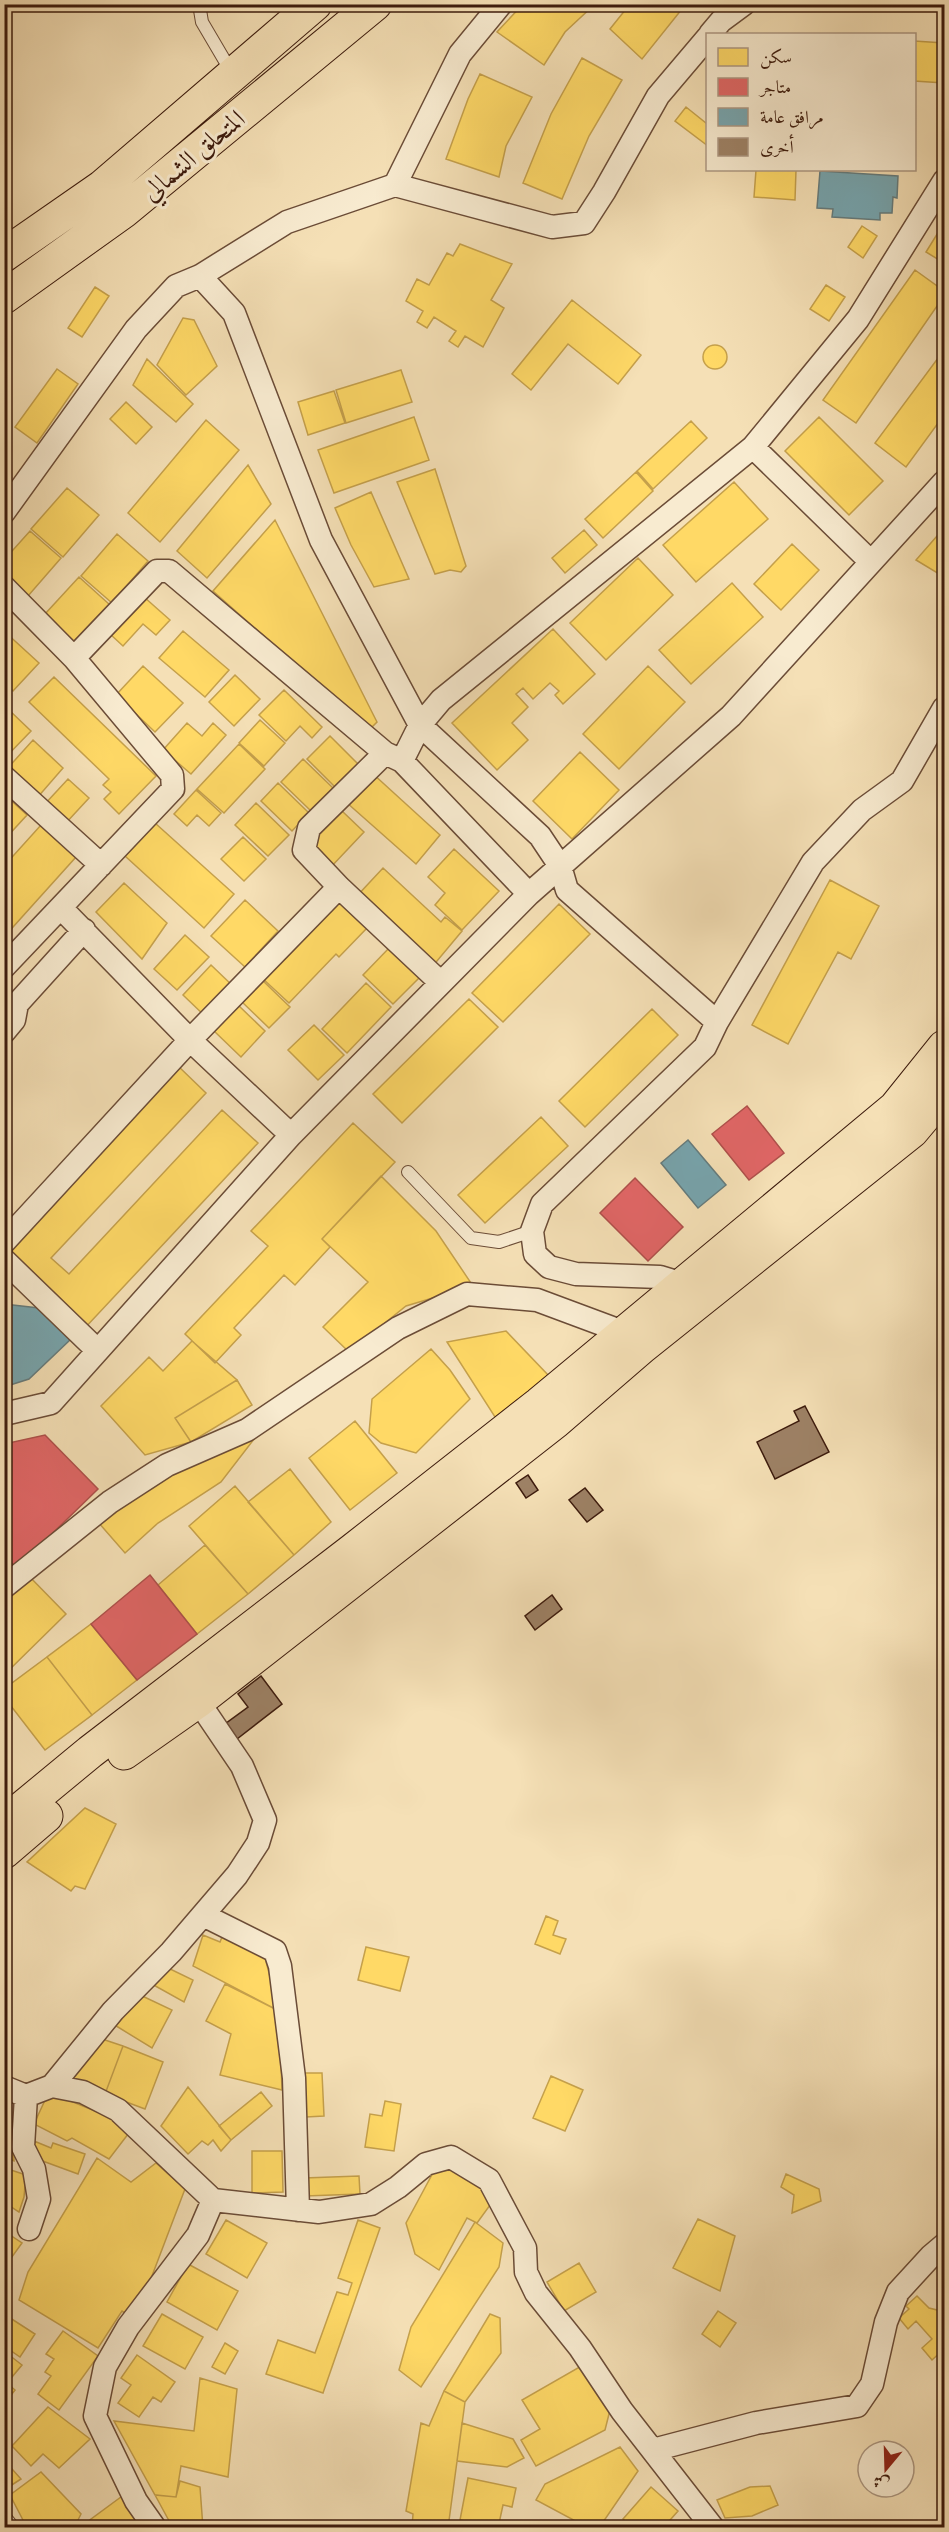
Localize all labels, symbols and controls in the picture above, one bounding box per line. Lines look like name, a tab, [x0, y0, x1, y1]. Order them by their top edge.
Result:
legend	[706, 33, 916, 171]
text: سكن	[760, 46, 792, 69]
text: متاجر	[758, 76, 791, 99]
street label: المتحلق الشمالي	[135, 103, 255, 212]
text: مرافق عامة	[760, 106, 824, 130]
text: أخرى	[760, 134, 795, 159]
north arrow	[856, 2439, 916, 2499]
text: ش	[871, 2470, 892, 2494]

